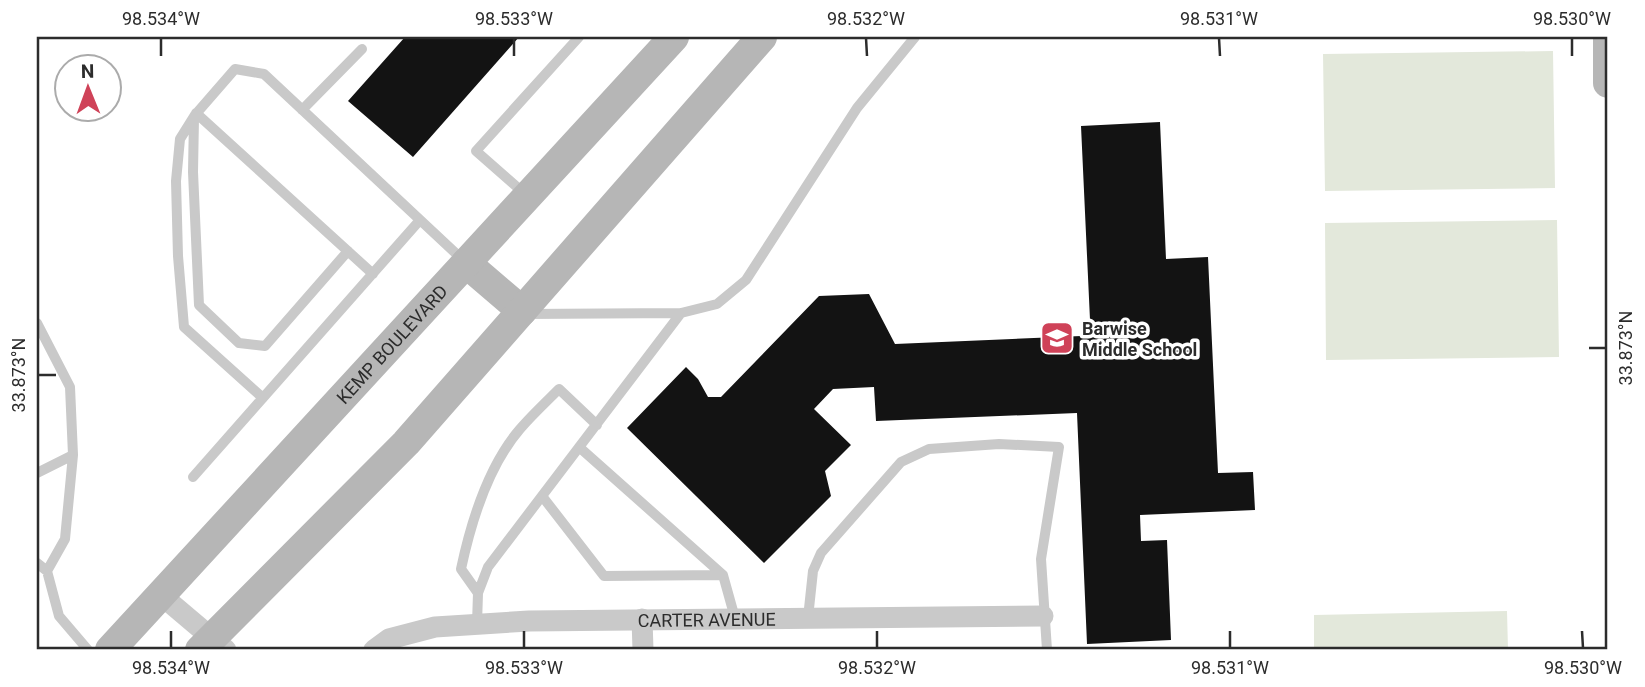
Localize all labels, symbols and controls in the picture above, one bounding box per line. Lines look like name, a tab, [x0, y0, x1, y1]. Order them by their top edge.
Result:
text: 98.534°W	[122, 8, 200, 29]
text: 98.533°W	[475, 8, 553, 29]
text: 98.532°W	[827, 8, 905, 29]
text: 98.531°W	[1180, 8, 1258, 29]
text: 98.530°W	[1533, 8, 1611, 29]
north arrow	[52, 52, 122, 122]
text: N	[81, 60, 95, 83]
street label: KEMP BOULEVARD	[332, 280, 451, 408]
text: 33.873°N	[1615, 311, 1636, 385]
place label: Barwise Middle School	[1082, 318, 1197, 360]
school or university icon: Barwise Middle School	[1038, 319, 1076, 357]
text: 33.873°N	[8, 338, 29, 412]
street label: CARTER AVENUE	[638, 608, 776, 630]
text: 98.534°W	[132, 657, 210, 678]
text: 98.533°W	[485, 657, 563, 678]
text: 98.532°W	[838, 657, 916, 678]
text: 98.531°W	[1191, 657, 1269, 678]
text: 98.530°W	[1544, 657, 1622, 678]

